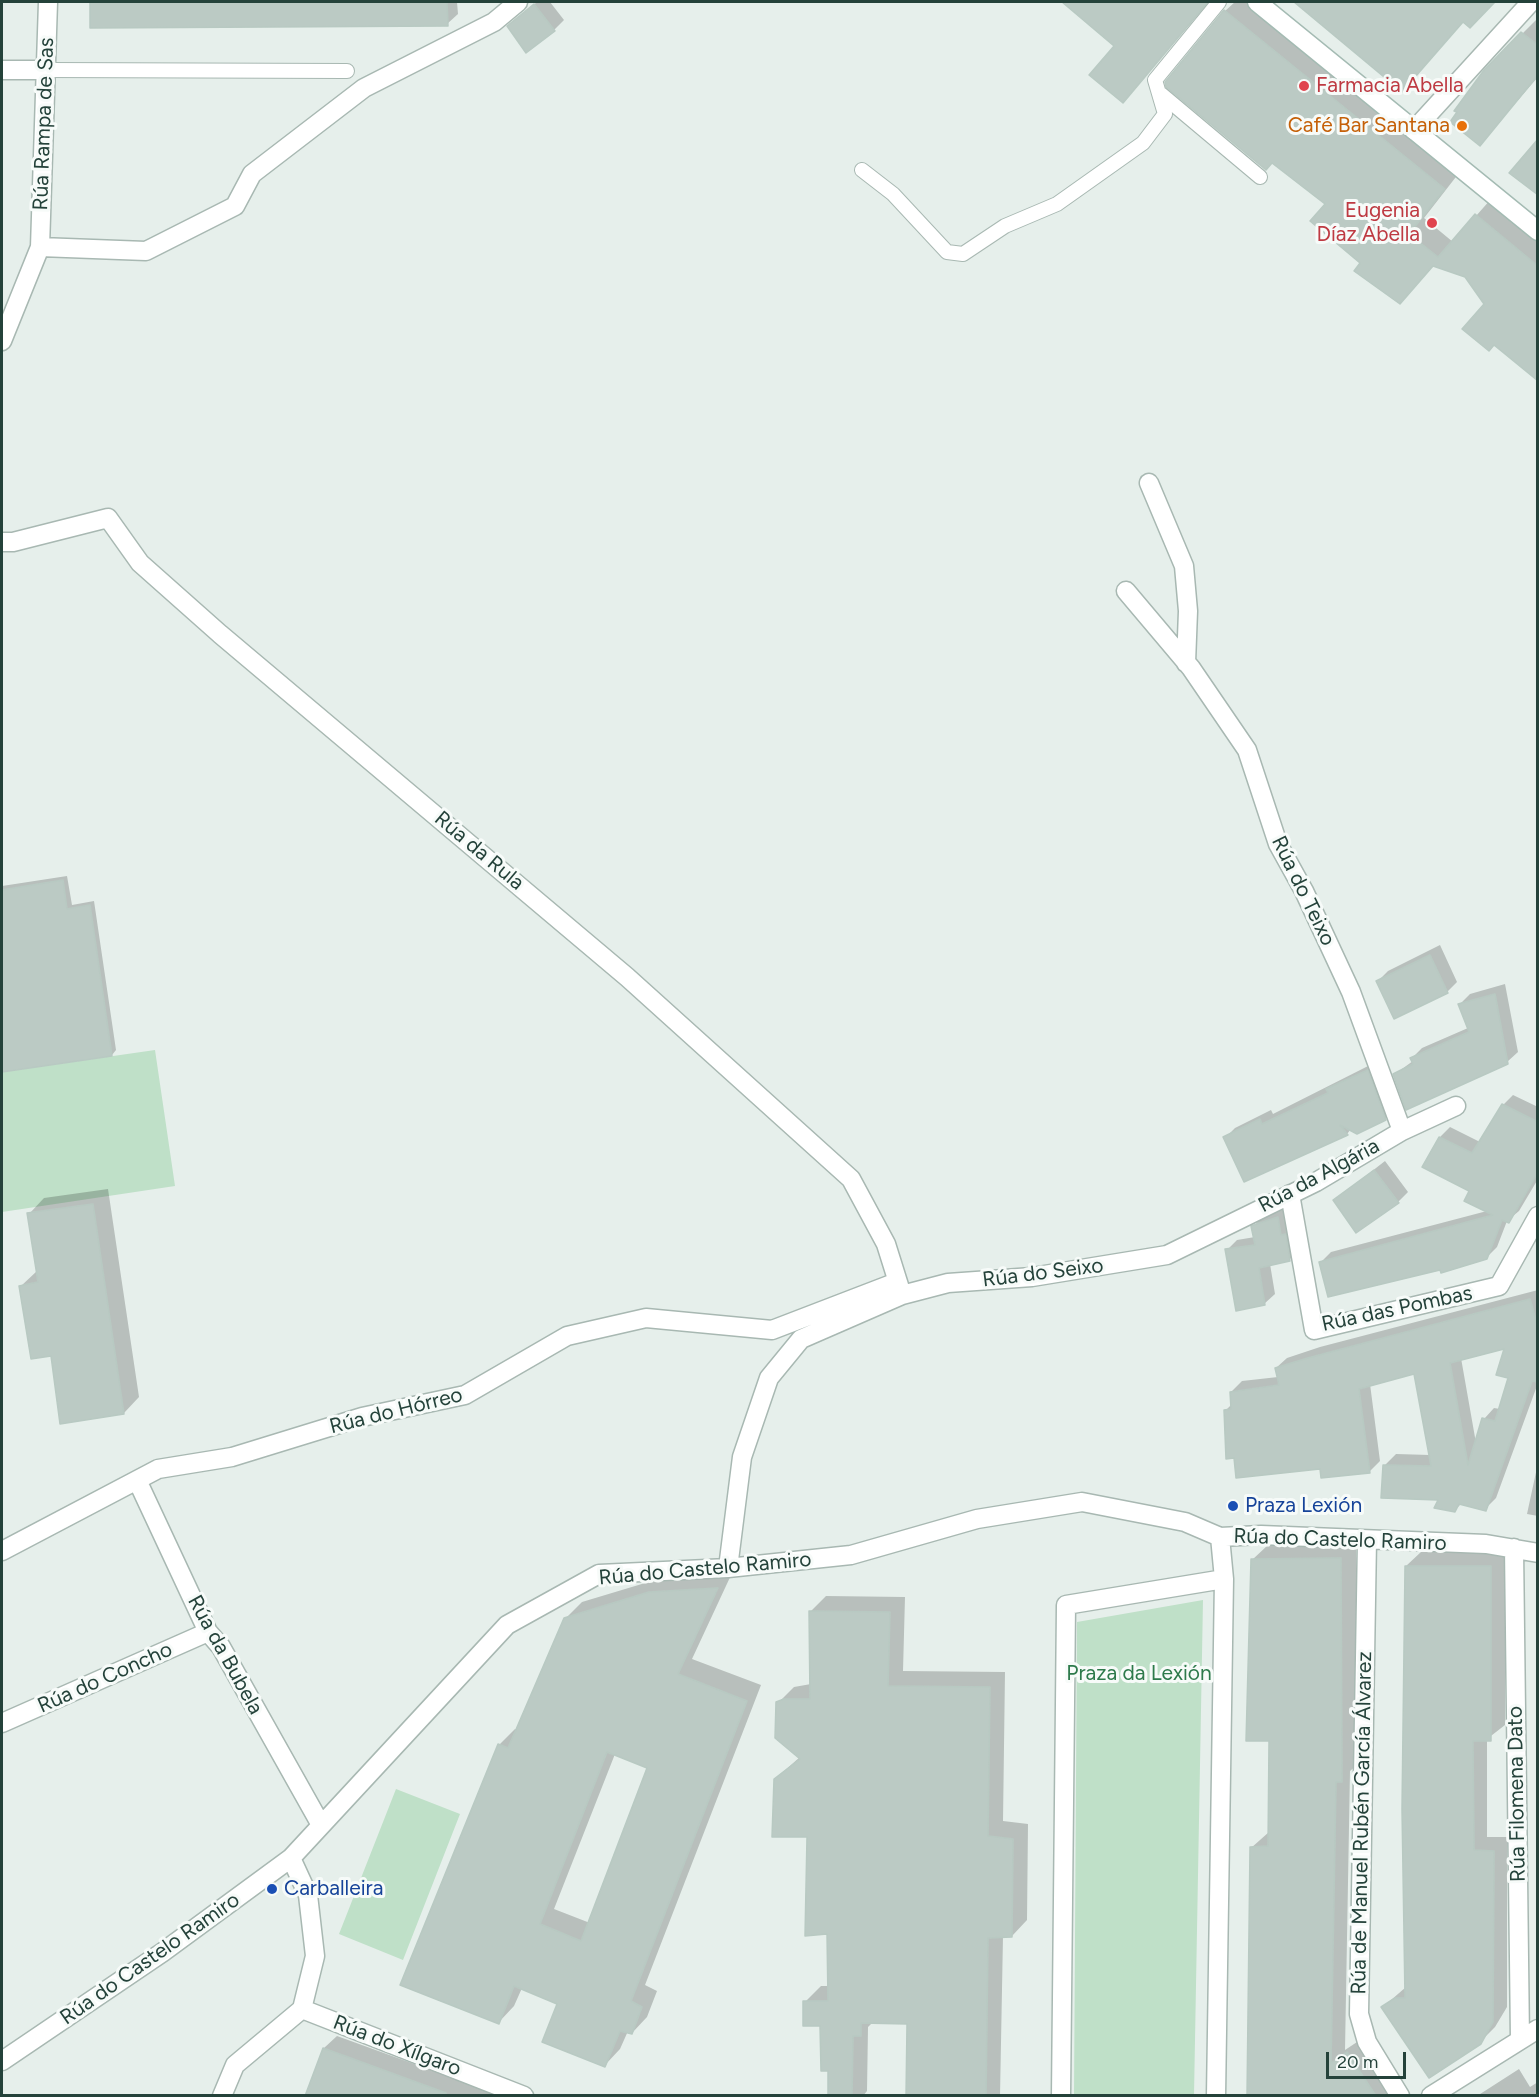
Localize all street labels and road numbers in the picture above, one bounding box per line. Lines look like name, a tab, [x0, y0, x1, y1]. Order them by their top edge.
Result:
street label: Rúa Rampa de Sas	[28, 37, 60, 211]
street label: Rúa da Rula	[429, 806, 529, 896]
street label: Rúa do Teixo	[1266, 832, 1340, 950]
street label: Rúa da Algária	[1254, 1134, 1384, 1218]
street label: Rúa do Seixo	[981, 1253, 1105, 1293]
street label: Rúa das Pombas	[1319, 1281, 1475, 1337]
street label: Rúa do Hórreo	[327, 1382, 465, 1440]
street label: Rúa do Castelo Ramiro	[1233, 1524, 1447, 1556]
street label: Rúa do Castelo Ramiro	[598, 1547, 812, 1591]
street label: Rúa da Bubela	[182, 1591, 268, 1719]
street label: Rúa do Concho	[34, 1637, 176, 1719]
street label: Rúa de Manuel Rubén García Álvarez	[1346, 1651, 1378, 1995]
street label: Rúa Filomena Dato	[1503, 1706, 1531, 1882]
street label: Rúa do Castelo Ramiro	[55, 1888, 245, 2030]
street label: Rúa do Xílgaro	[329, 2010, 465, 2082]

